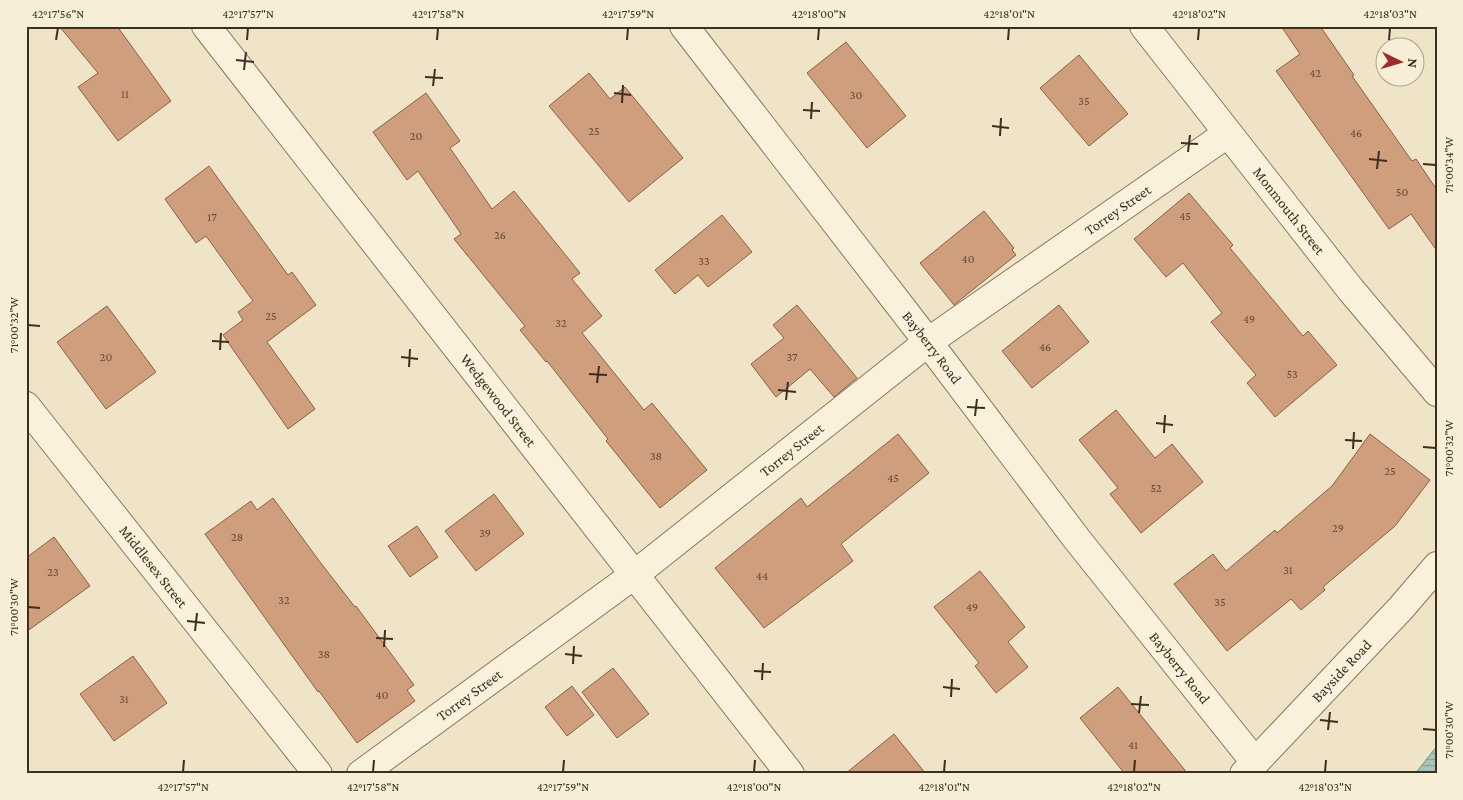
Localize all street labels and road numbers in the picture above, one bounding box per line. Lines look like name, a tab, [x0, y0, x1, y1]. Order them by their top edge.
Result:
street label: Monmouth Street	[1250, 164, 1329, 259]
street label: Torrey Street	[1082, 181, 1155, 239]
street label: Bayberry Road	[899, 308, 965, 387]
street label: Wedgewood Street	[457, 351, 540, 451]
street label: Torrey Street	[757, 419, 828, 480]
street label: Middlesex Street	[116, 522, 191, 612]
street label: Bayberry Road	[1146, 629, 1213, 707]
street label: Bayside Road	[1308, 636, 1375, 705]
street label: Torrey Street	[434, 665, 506, 724]

